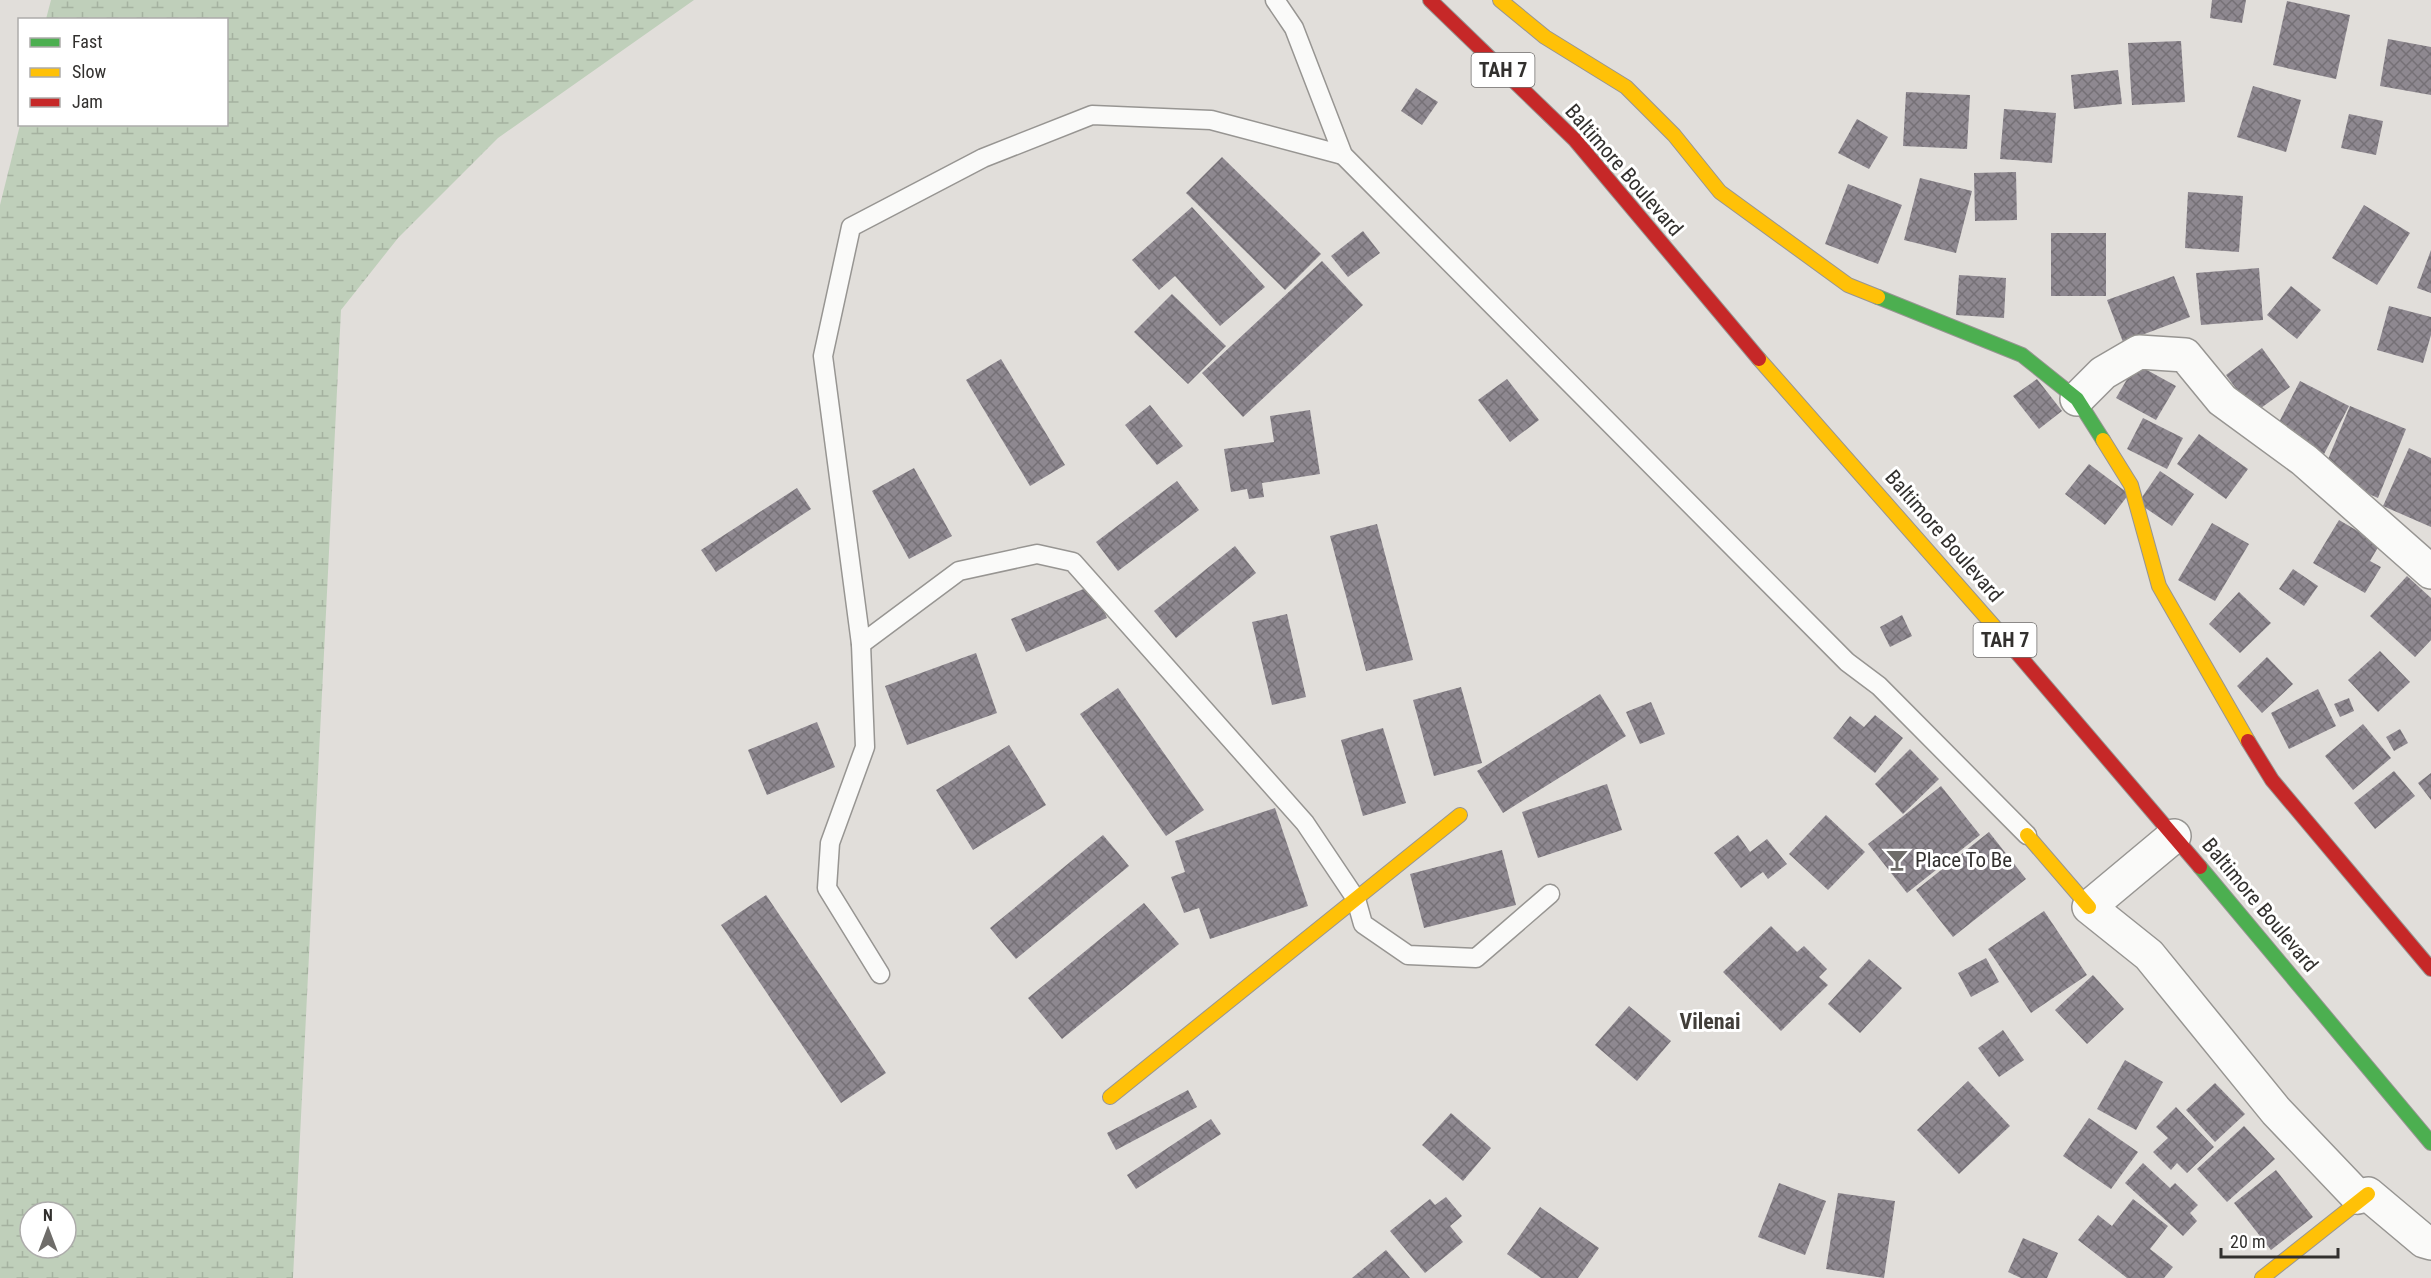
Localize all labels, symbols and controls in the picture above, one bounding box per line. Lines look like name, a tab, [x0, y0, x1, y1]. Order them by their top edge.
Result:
legend	[18, 18, 228, 126]
text: Fast	[72, 31, 103, 52]
road number: TAH 7	[1472, 53, 1534, 87]
text: Slow	[72, 61, 107, 82]
text: Jam	[72, 91, 103, 112]
street label: Baltimore Boulevard	[1560, 99, 1688, 241]
street label: Baltimore Boulevard	[1880, 465, 2008, 607]
road number: TAH 7	[1974, 623, 2036, 657]
street label: Baltimore Boulevard	[2197, 833, 2323, 977]
bar icon: Place To Be	[1884, 847, 1910, 873]
place label: Place To Be	[1915, 848, 2012, 872]
district label: Vilenai	[1679, 1009, 1741, 1034]
north arrow	[18, 1200, 78, 1260]
text: N	[43, 1206, 53, 1225]
scale bar	[2221, 1221, 2338, 1259]
text: 20 m	[2230, 1231, 2265, 1252]

